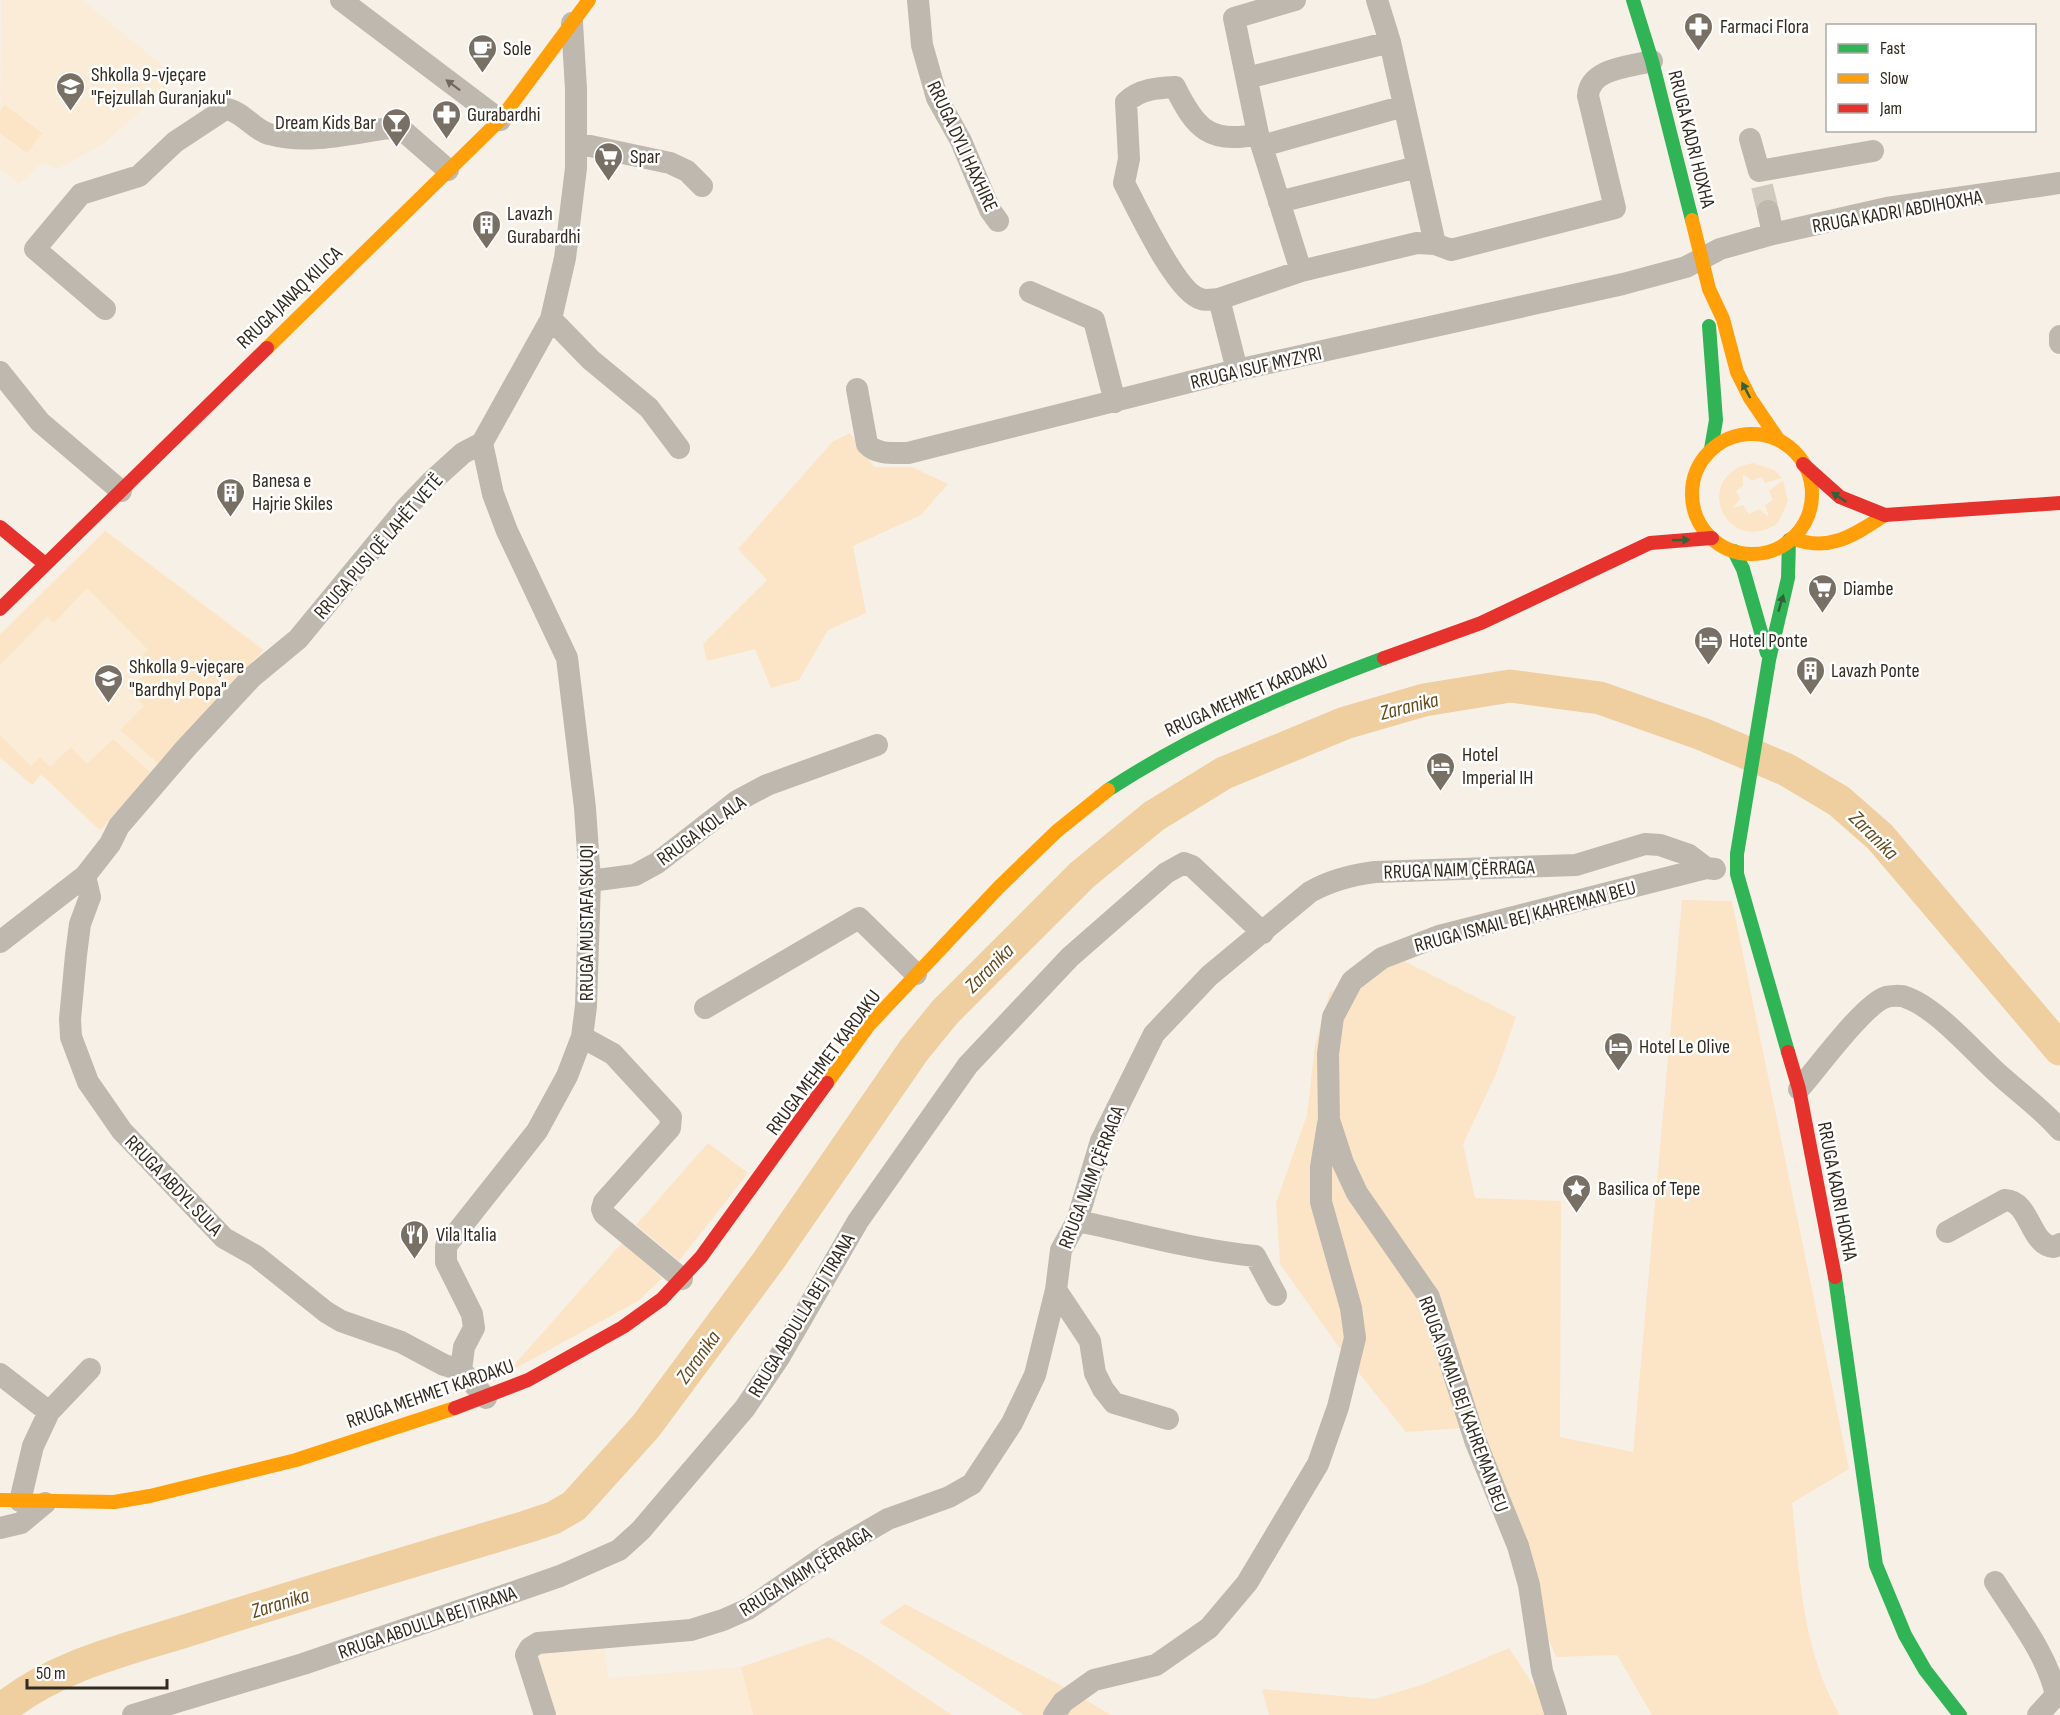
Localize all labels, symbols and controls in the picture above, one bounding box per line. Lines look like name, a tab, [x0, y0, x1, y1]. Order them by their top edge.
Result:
pharmacy icon: Farmaci Flora	[1683, 10, 1715, 52]
place label: Farmaci Flora	[1720, 15, 1809, 39]
legend	[1826, 24, 2036, 132]
cafe icon: Sole	[466, 32, 498, 74]
place label: Sole	[503, 37, 532, 61]
text: Fast	[1880, 38, 1906, 59]
place label: Shkolla 9-vjeçare "Fejzullah Guranjaku"	[91, 63, 231, 110]
street label: RRUGA KADRI HOXHA	[1662, 68, 1720, 211]
text: Slow	[1880, 68, 1909, 89]
school or university icon: Shkolla 9-vjeçare "Fejzullah Guranjaku"	[54, 70, 86, 112]
street label: RRUGA DYLI HAXHIRE	[921, 77, 1003, 216]
one-way arrow	[446, 79, 462, 91]
pharmacy icon: Gurabardhi	[430, 98, 462, 140]
text: Jam	[1879, 98, 1902, 119]
place label: Gurabardhi	[467, 103, 541, 127]
bar icon: Dream Kids Bar	[381, 106, 413, 148]
place label: Dream Kids Bar	[275, 111, 376, 135]
supermarket icon: Spar	[593, 140, 625, 182]
place label: Spar	[630, 145, 661, 169]
street label: RRUGA KADRI ABDIHOXHA	[1810, 185, 1984, 239]
place label: Lavazh Gurabardhi	[507, 202, 581, 249]
building icon: Lavazh Gurabardhi	[470, 208, 502, 250]
street label: RRUGA JANAQ KILICA	[232, 241, 348, 354]
street label: RRUGA ISUF MYZYRI	[1188, 341, 1324, 395]
one-way arrow	[1741, 382, 1751, 399]
place label: Banesa e Hajrie Skiles	[252, 469, 333, 516]
street label: RRUGA PUSI QË LAHËT VETË	[309, 469, 448, 624]
building icon: Banesa e Hajrie Skiles	[215, 476, 247, 518]
one-way arrow	[1831, 492, 1847, 503]
one-way arrow	[1672, 536, 1691, 545]
supermarket icon: Diambe	[1806, 572, 1838, 614]
place label: Diambe	[1843, 577, 1893, 601]
one-way arrow	[1777, 594, 1786, 612]
hotel icon: Hotel Ponte	[1692, 624, 1724, 666]
place label: Hotel Ponte	[1729, 629, 1808, 653]
street label: RRUGA MEHMET KARDAKU	[1161, 649, 1332, 743]
building icon: Lavazh Ponte	[1794, 654, 1826, 696]
place label: Shkolla 9-vjeçare "Bardhyl Popa"	[129, 655, 244, 702]
place label: Lavazh Ponte	[1831, 659, 1919, 683]
school or university icon: Shkolla 9-vjeçare "Bardhyl Popa"	[92, 662, 124, 704]
water label: Zaranika	[1376, 687, 1441, 726]
place label: Hotel Imperial IH	[1462, 743, 1533, 790]
hotel icon: Hotel Imperial IH	[1425, 750, 1457, 792]
street label: RRUGA KOL ALA	[652, 790, 751, 871]
water label: Zaranika	[1843, 805, 1904, 866]
street label: RRUGA MUSTAFA SKUQI	[575, 845, 599, 1001]
street label: RRUGA NAIM ÇËRRAGA	[1383, 855, 1535, 885]
street label: RRUGA ISMAIL BEJ KAHREMAN BEU	[1412, 876, 1639, 958]
water label: Zaranika	[959, 938, 1020, 999]
street label: RRUGA MEHMET KARDAKU	[761, 985, 886, 1140]
hotel icon: Hotel Le Olive	[1602, 1030, 1634, 1072]
place label: Hotel Le Olive	[1639, 1035, 1730, 1059]
street label: RRUGA NAIM ÇËRRAGA	[1054, 1102, 1130, 1252]
street label: RRUGA KADRI HOXHA	[1812, 1120, 1862, 1263]
street label: RRUGA ABDYL SULA	[119, 1130, 228, 1241]
place icon: Basilica of Tepe	[1561, 1172, 1593, 1214]
place label: Basilica of Tepe	[1598, 1177, 1700, 1201]
restaurant icon: Vila Italia	[399, 1218, 431, 1260]
place label: Vila Italia	[436, 1223, 497, 1247]
street label: RRUGA ABDULLA BEJ TIRANA	[743, 1229, 861, 1402]
street label: RRUGA ISMAIL BEJ KAHREMAN BEU	[1413, 1293, 1513, 1516]
water label: Zaranika	[670, 1326, 726, 1389]
street label: RRUGA MEHMET KARDAKU	[343, 1354, 517, 1434]
street label: RRUGA NAIM ÇËRRAGA	[735, 1521, 876, 1622]
street label: RRUGA ABDULLA BEJ TIRANA	[335, 1581, 520, 1665]
water label: Zaranika	[247, 1583, 313, 1624]
scale bar	[27, 1652, 166, 1690]
text: 50 m	[36, 1663, 66, 1684]

